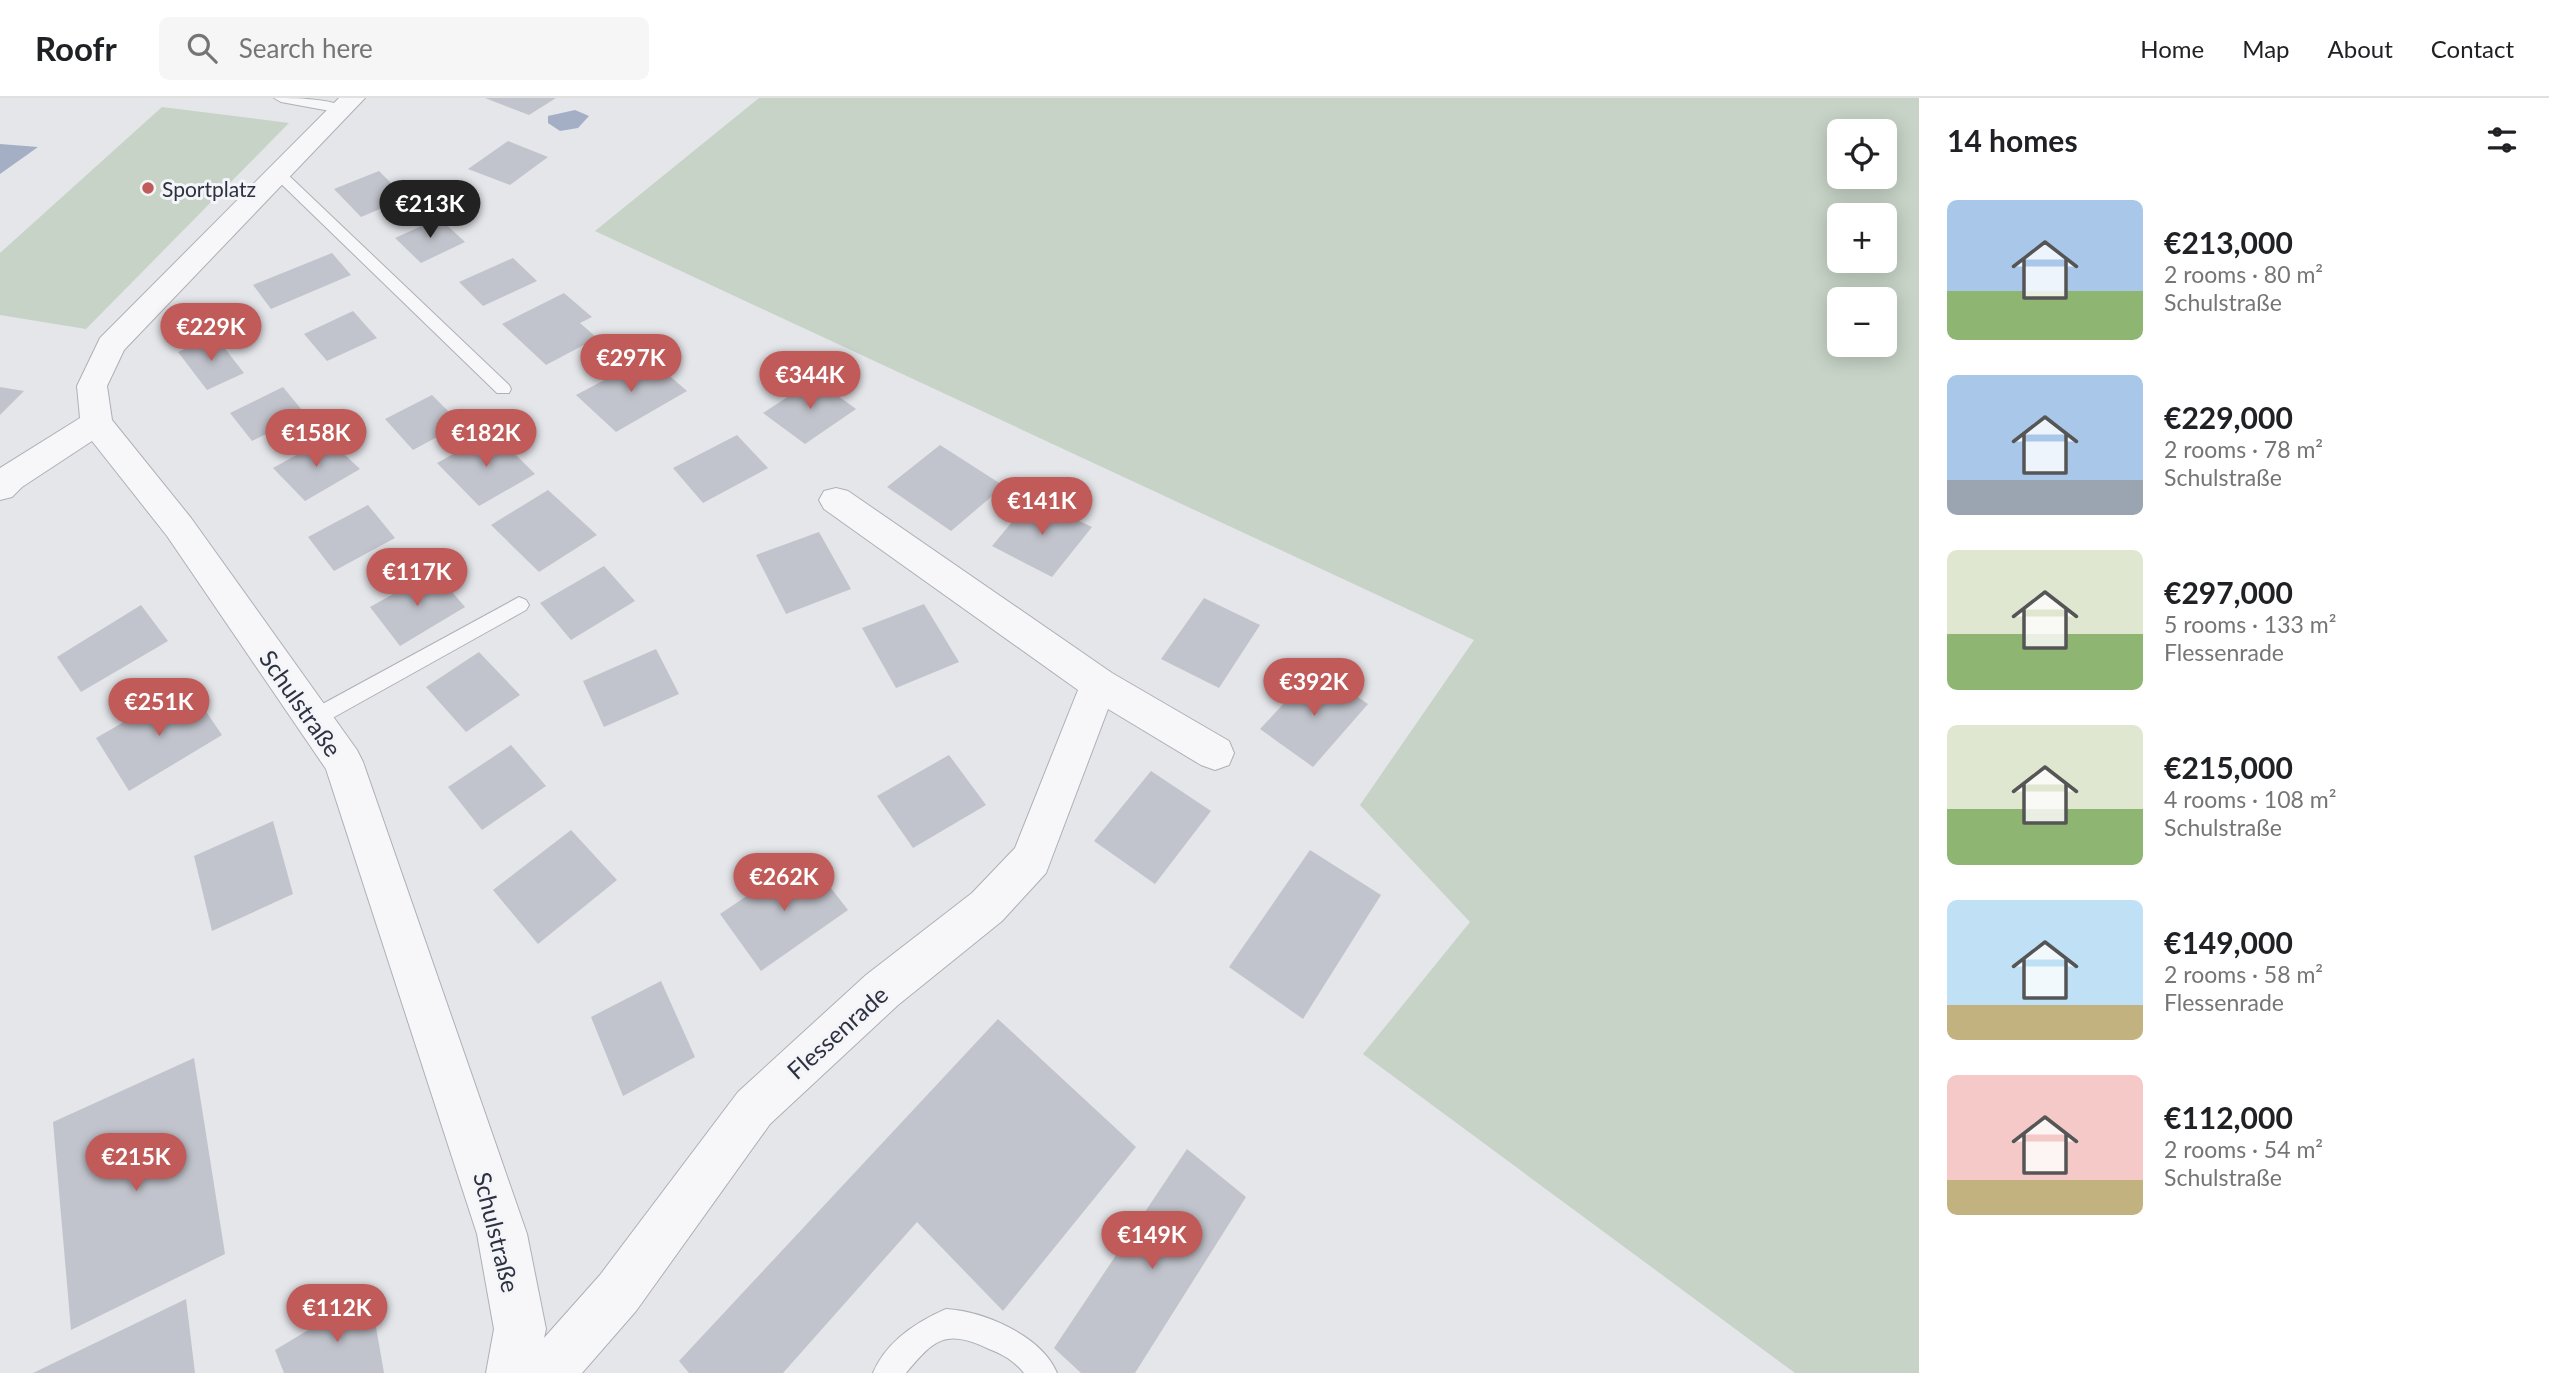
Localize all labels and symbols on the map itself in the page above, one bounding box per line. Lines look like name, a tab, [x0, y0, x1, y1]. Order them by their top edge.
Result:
place label: Sportplatz	[162, 176, 256, 201]
marker: Sportplatz	[140, 180, 156, 196]
pin: €213K	[381, 180, 479, 240]
pin: €229K	[162, 303, 260, 363]
pin: €297K	[582, 334, 680, 394]
pin: €344K	[761, 352, 859, 411]
pin: €158K	[267, 410, 365, 469]
pin: €182K	[437, 410, 535, 469]
pin: €141K	[993, 478, 1091, 537]
pin: €117K	[368, 548, 466, 608]
street label: Schulstraße	[254, 644, 348, 762]
pin: €392K	[1265, 658, 1363, 718]
pin: €251K	[110, 678, 208, 738]
pin: €262K	[735, 854, 833, 913]
street label: Flessenrade	[781, 979, 893, 1085]
pin: €215K	[87, 1134, 185, 1193]
street label: Schulstraße	[468, 1169, 526, 1295]
pin: €149K	[1103, 1212, 1201, 1271]
pin: €112K	[288, 1284, 386, 1344]

